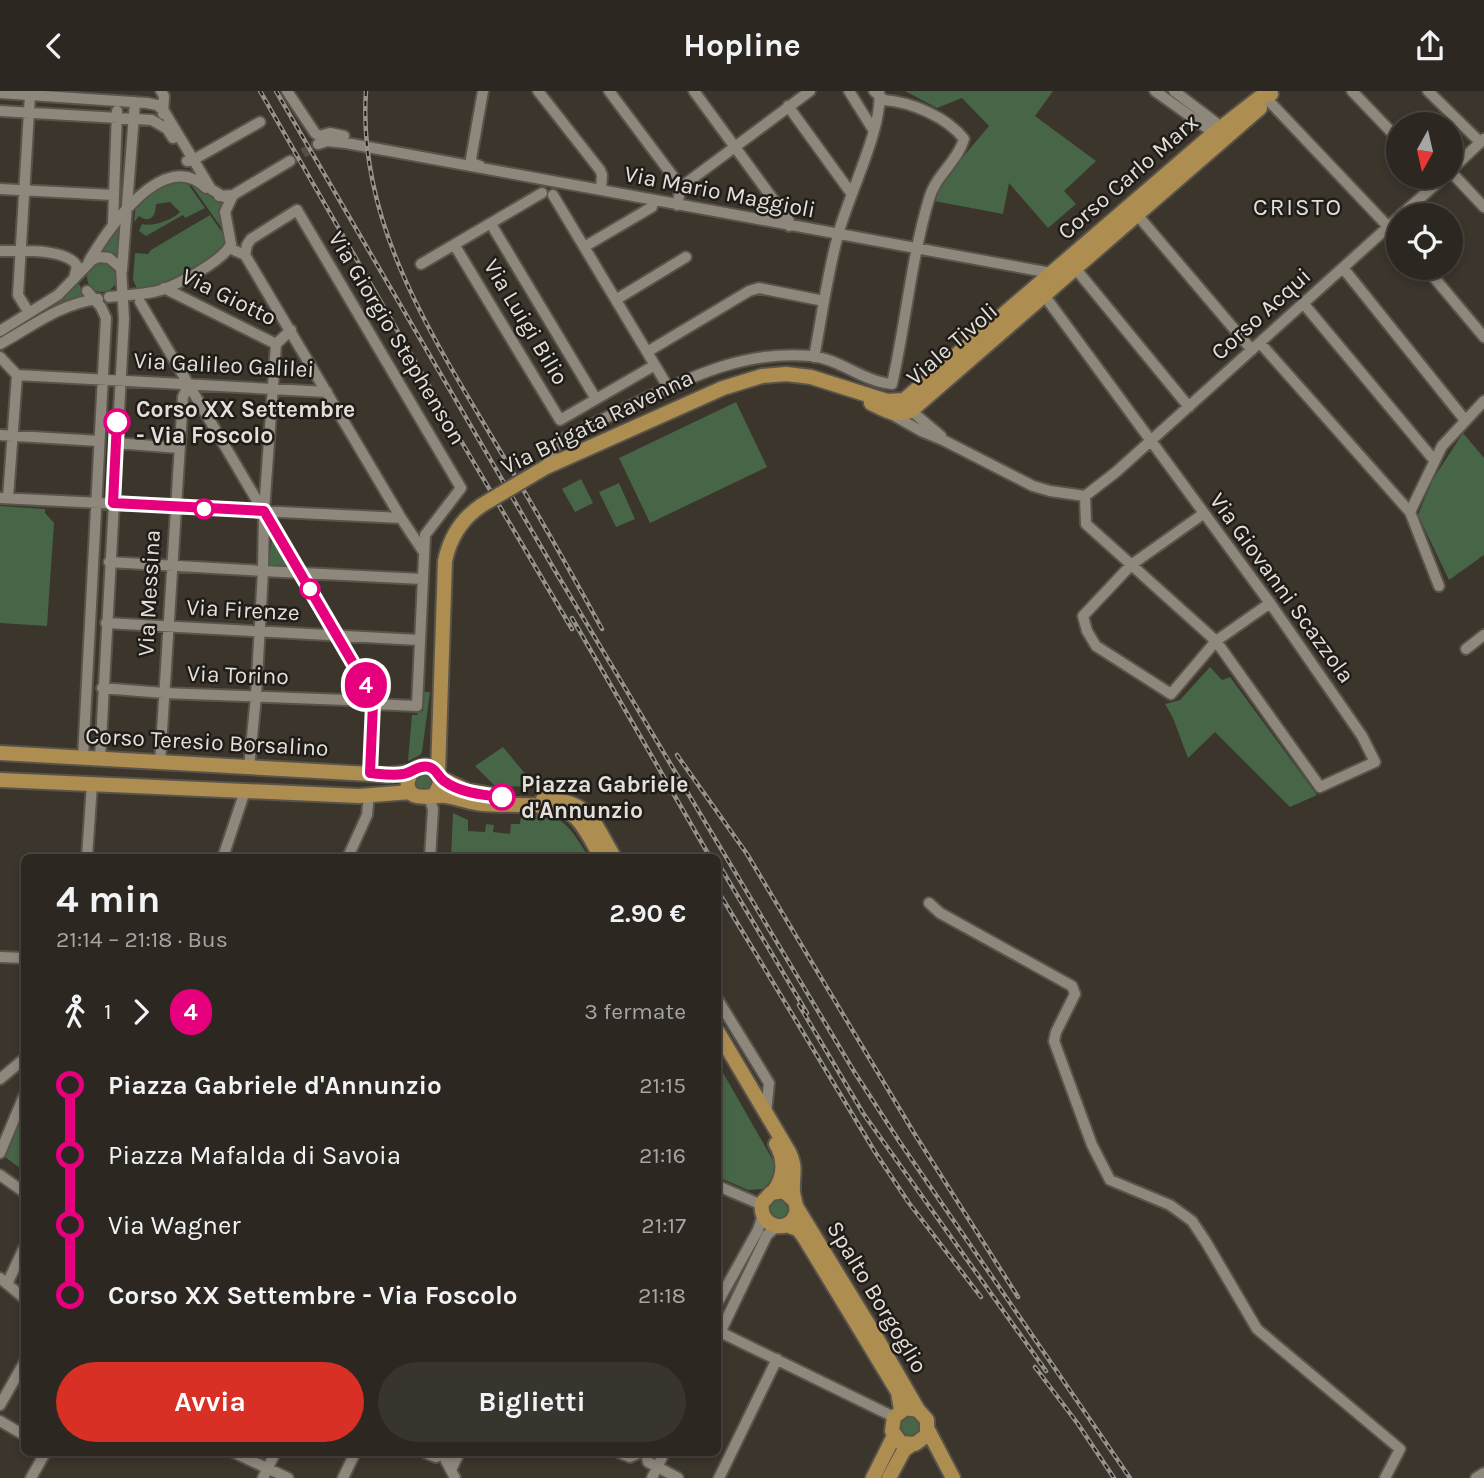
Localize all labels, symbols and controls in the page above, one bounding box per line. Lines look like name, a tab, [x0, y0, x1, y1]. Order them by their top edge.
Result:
icon: back	[35, 27, 73, 65]
text: Hopline	[683, 27, 801, 64]
icon: share	[1411, 27, 1449, 65]
street label: Corso Carlo Marx	[1052, 109, 1204, 245]
north arrow	[1386, 112, 1463, 189]
map controls	[1386, 112, 1463, 280]
street label: Via Mario Maggioli	[622, 160, 818, 224]
district label: CRISTO	[1253, 193, 1343, 221]
button: locate	[1386, 203, 1463, 280]
street label: Via Giorgio Stephenson	[323, 227, 471, 449]
street label: Via Luigi Bilio	[478, 254, 574, 390]
street label: Corso Acqui	[1206, 262, 1316, 366]
street label: Via Giotto	[177, 263, 281, 331]
street label: Viale Tivoli	[901, 297, 1003, 391]
street label: Via Galileo Galilei	[133, 347, 315, 383]
street label: Via Brigata Ravenna	[497, 364, 697, 480]
place label: Corso XX Settembre - Via Foscolo	[136, 396, 355, 449]
marker: Corso XX Settembre - Via Foscolo	[104, 409, 130, 435]
street label: Via Giovanni Scazzola	[1204, 488, 1360, 688]
unlabelled marker	[194, 499, 214, 519]
street label: Via Messina	[132, 529, 166, 657]
unlabelled marker	[300, 579, 320, 599]
street label: Via Firenze	[186, 594, 300, 626]
street label: Via Torino	[187, 660, 289, 690]
line badge: 4	[343, 662, 389, 708]
text: 4	[359, 671, 373, 699]
street label: Corso Teresio Borsalino	[85, 722, 329, 762]
place label: Piazza Gabriele d'Annunzio	[521, 771, 689, 824]
marker: Piazza Gabriele d'Annunzio	[489, 784, 515, 810]
text: 4 min	[56, 877, 160, 922]
text: 2.90 €	[609, 898, 686, 929]
text: 21:14 – 21:18 · Bus	[56, 926, 228, 953]
icon: walk	[56, 993, 94, 1031]
icon: forward	[122, 993, 160, 1031]
text: 1	[104, 998, 112, 1025]
text: 4	[184, 998, 198, 1026]
text: 3 fermate	[584, 998, 686, 1025]
text: Piazza Gabriele d'Annunzio	[108, 1070, 442, 1101]
text: 21:15	[639, 1072, 686, 1099]
text: Piazza Mafalda di Savoia	[108, 1140, 401, 1171]
text: 21:16	[639, 1142, 686, 1169]
text: Via Wagner	[108, 1210, 241, 1241]
text: 21:17	[641, 1212, 686, 1239]
street label: Spalto Borgoglio	[821, 1216, 933, 1378]
text: Corso XX Settembre - Via Foscolo	[108, 1280, 518, 1311]
text: 21:18	[638, 1282, 686, 1309]
button: Avvia	[56, 1362, 364, 1442]
button: Biglietti	[378, 1362, 686, 1442]

